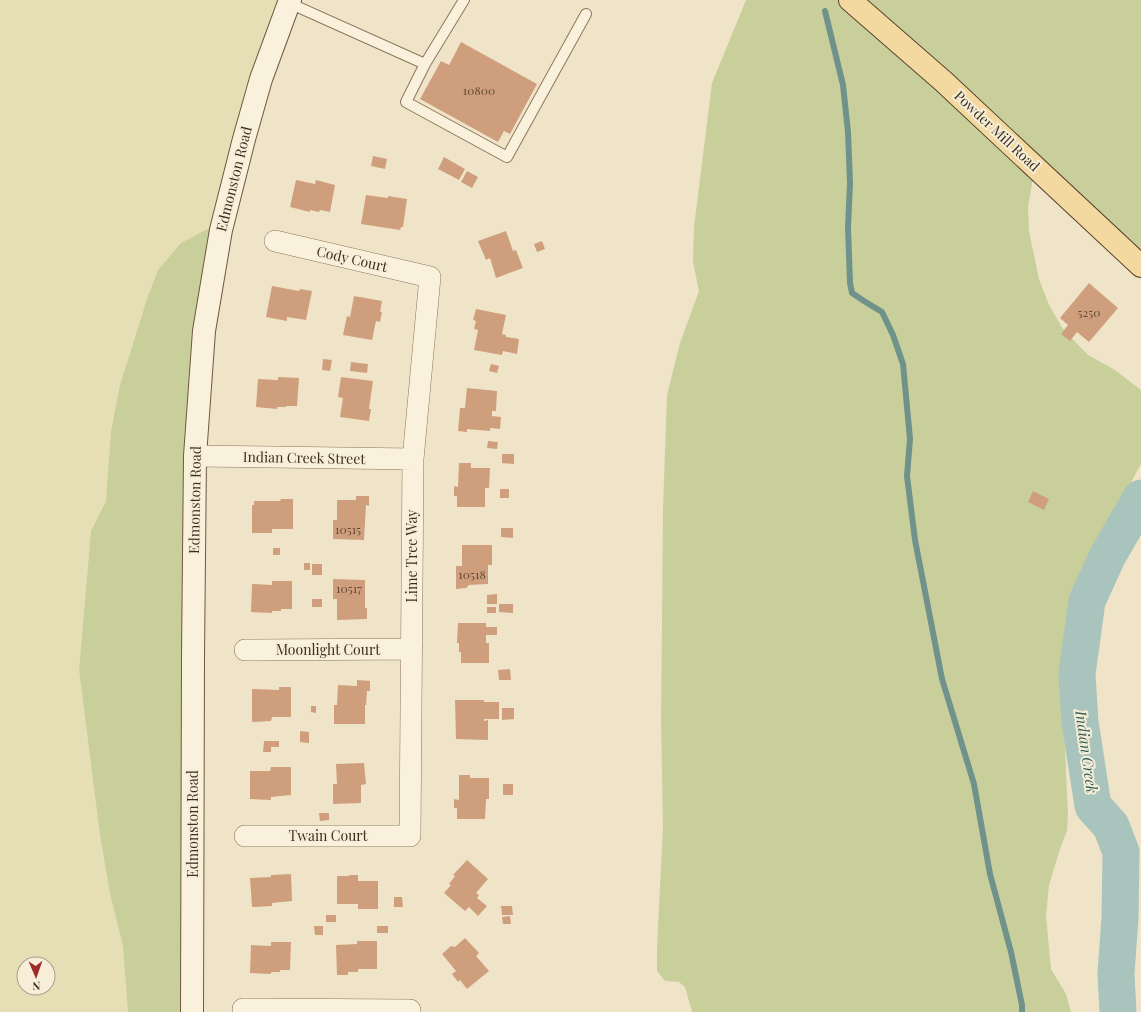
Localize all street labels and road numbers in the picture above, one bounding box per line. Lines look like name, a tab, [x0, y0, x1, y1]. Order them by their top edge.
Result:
street label: Powder Mill Road	[950, 86, 1044, 175]
street label: Edmonston Road	[211, 124, 256, 233]
street label: Cody Court	[315, 241, 390, 276]
street label: Edmonston Road	[184, 446, 205, 554]
street label: Indian Creek Street	[243, 447, 366, 468]
street label: Lime Tree Way	[402, 510, 421, 602]
street label: Moonlight Court	[276, 640, 381, 659]
street label: Edmonston Road	[183, 770, 202, 878]
street label: Twain Court	[289, 826, 369, 845]

